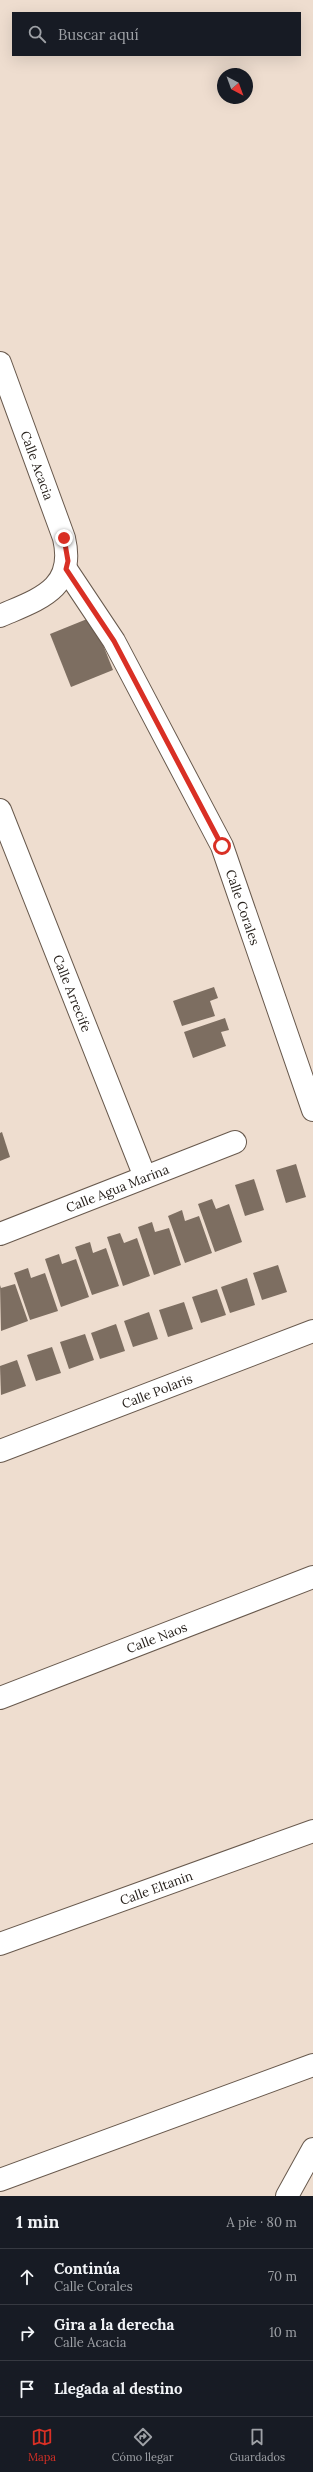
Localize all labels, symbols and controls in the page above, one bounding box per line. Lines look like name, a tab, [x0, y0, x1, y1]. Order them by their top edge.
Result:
search box	[12, 12, 301, 56]
icon: search	[26, 23, 48, 45]
text: Buscar aquí	[58, 25, 139, 44]
north arrow	[217, 68, 253, 104]
street label: Calle Acacia	[17, 429, 57, 503]
route end	[55, 529, 73, 547]
route start	[213, 837, 231, 855]
street label: Calle Corales	[222, 867, 264, 947]
street label: Calle Arrecife	[49, 952, 95, 1034]
street label: Calle Agua Marina	[64, 1161, 172, 1216]
street label: Calle Polaris	[119, 1370, 195, 1413]
street label: Calle Naos	[124, 1618, 190, 1657]
street label: Calle Eltanin	[118, 1867, 195, 1909]
text: 1 min	[16, 2211, 59, 2233]
text: A pie · 80 m	[226, 2214, 297, 2231]
text: Continúa	[54, 2259, 120, 2278]
icon: ahead	[16, 2266, 38, 2288]
text: 70 m	[268, 2268, 297, 2285]
text: Calle Corales	[54, 2278, 133, 2295]
text: Gira a la derecha	[54, 2315, 174, 2334]
icon: right	[16, 2322, 38, 2344]
text: 10 m	[269, 2324, 297, 2341]
text: Calle Acacia	[54, 2334, 126, 2351]
icon: arrive	[16, 2378, 38, 2400]
text: Llegada al destino	[54, 2379, 183, 2398]
tab: Mapa	[28, 2426, 56, 2464]
tab: Cómo llegar	[112, 2426, 174, 2464]
tab: Guardados	[229, 2426, 285, 2464]

